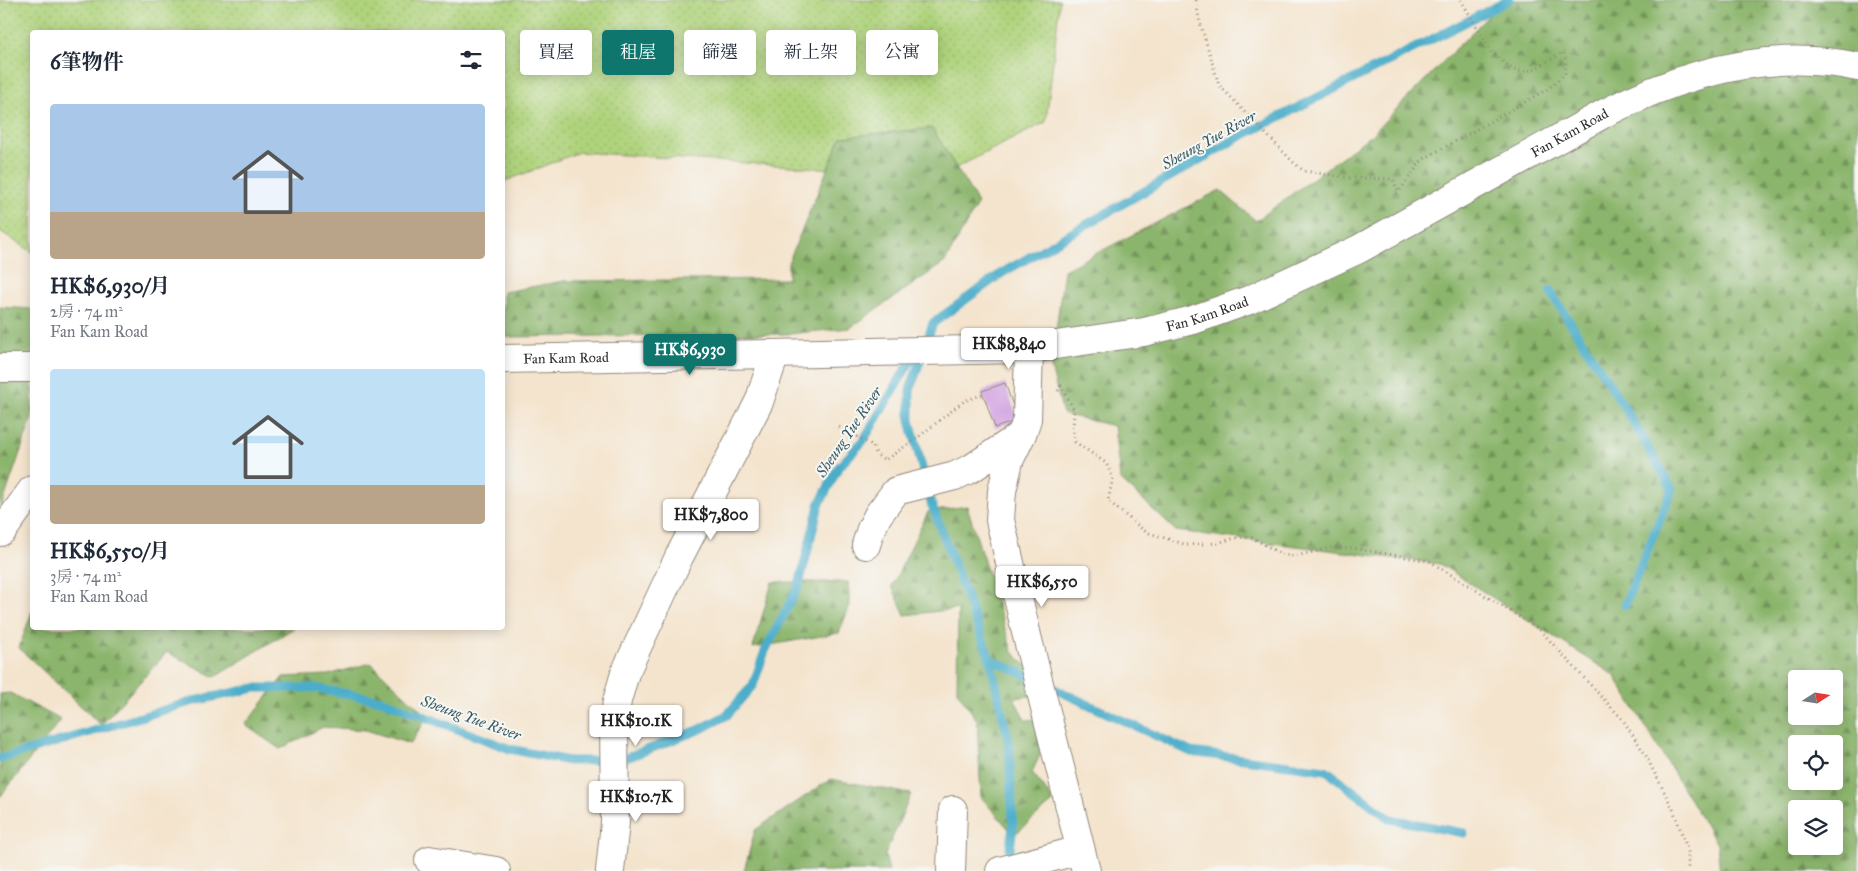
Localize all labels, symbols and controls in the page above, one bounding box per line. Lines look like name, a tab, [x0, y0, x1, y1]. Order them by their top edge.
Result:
chip: 買屋	[520, 30, 592, 75]
chip: 租屋	[602, 30, 674, 75]
chip: 篩選	[684, 30, 756, 75]
chip: 新上架	[766, 30, 856, 75]
chip: 公寓	[866, 30, 938, 75]
icon: filters	[457, 46, 485, 74]
text: 6筆物件	[50, 49, 124, 75]
street label: Fan Kam Road	[1528, 105, 1611, 161]
water label: Sheung Yue River	[1158, 106, 1260, 174]
icon: home	[223, 137, 313, 227]
text: HK$6,930/月	[50, 273, 170, 299]
street label: Fan Kam Road	[1164, 293, 1251, 335]
text: 2房 · 74 m²	[50, 302, 123, 321]
text: Fan Kam Road	[50, 322, 148, 341]
pin: HK$8,840	[957, 328, 1061, 370]
pin: HK$6,930	[638, 334, 742, 376]
text: HK$8,840	[972, 334, 1046, 353]
text: HK$6,930	[654, 340, 726, 359]
street label: Fan Kam Road	[523, 349, 609, 368]
water label: Sheung Yue River	[812, 383, 886, 481]
icon: home	[223, 402, 313, 492]
pin: HK$7,800	[659, 498, 763, 541]
text: HK$7,800	[674, 505, 748, 524]
text: HK$6,550/月	[50, 538, 170, 564]
pin: HK$6,550	[990, 566, 1094, 608]
text: 3房 · 74 m²	[50, 567, 121, 586]
text: HK$6,550	[1006, 572, 1078, 591]
text: Fan Kam Road	[50, 587, 148, 606]
north arrow	[1788, 670, 1842, 725]
map controls	[1788, 670, 1843, 855]
water label: Sheung Yue River	[418, 691, 524, 745]
pin: HK$10.1K	[584, 704, 688, 747]
text: HK$10.1K	[600, 711, 672, 730]
button: locate	[1788, 735, 1843, 790]
pin: HK$10.7K	[584, 780, 688, 823]
text: HK$10.7K	[600, 787, 672, 806]
button: layers	[1788, 800, 1843, 855]

